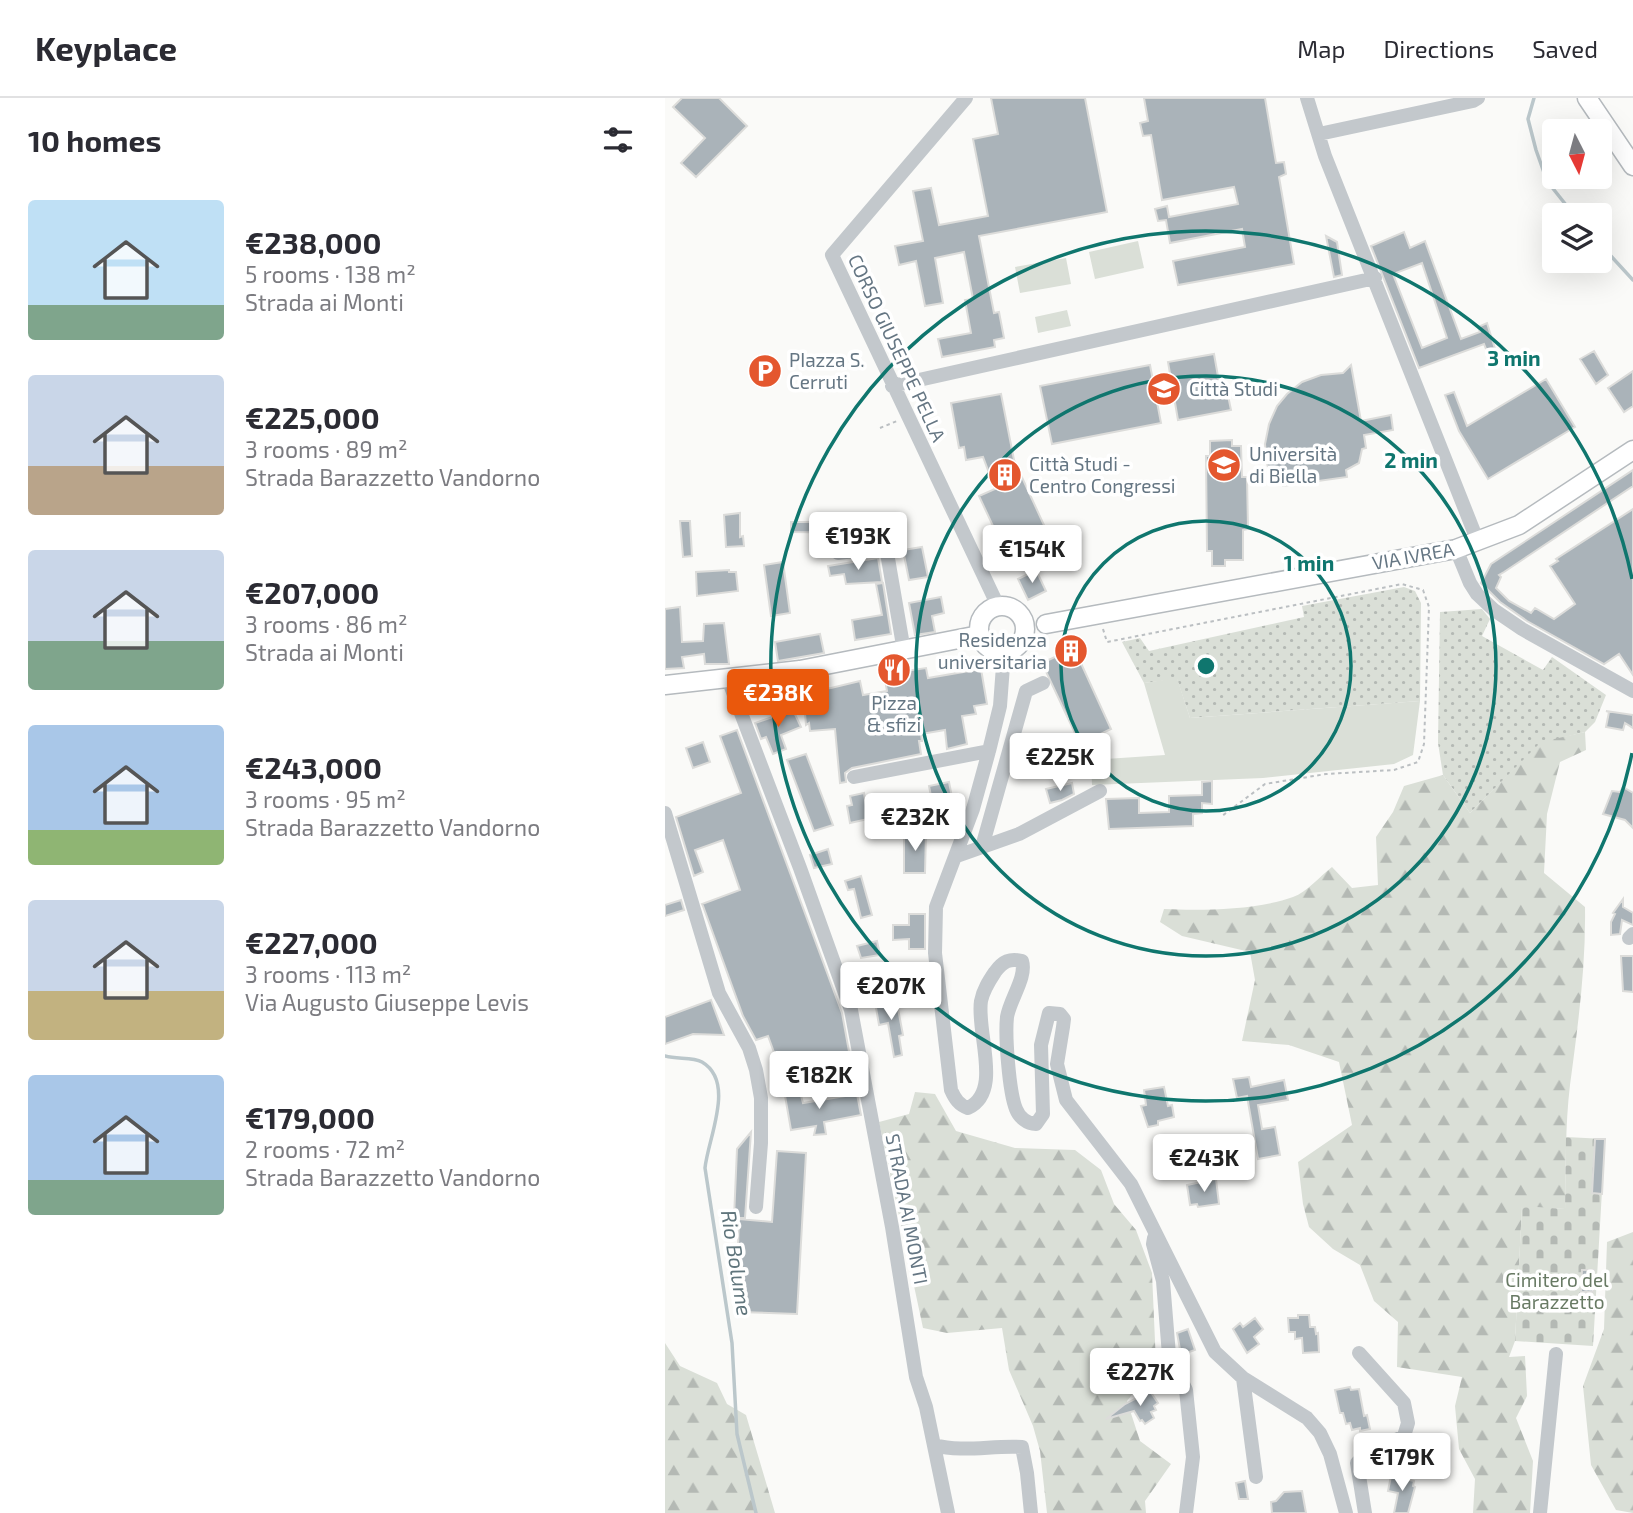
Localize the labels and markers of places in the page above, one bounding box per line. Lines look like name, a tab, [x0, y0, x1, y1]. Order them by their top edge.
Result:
place label: PIazza S. Cerruti	[789, 348, 865, 393]
parking icon: PIazza S. Cerruti	[746, 352, 784, 390]
school or university icon: Città Studi	[1145, 370, 1183, 408]
place label: Città Studi	[1189, 377, 1278, 400]
place label: Università di Biella	[1249, 442, 1337, 487]
school or university icon: Università di Biella	[1205, 446, 1243, 484]
place label: Città Studi - Centro Congressi	[1029, 452, 1176, 497]
building icon: Città Studi - Centro Congressi	[986, 456, 1024, 494]
pin: €193K	[809, 512, 907, 572]
pin: €154K	[983, 526, 1081, 585]
place label: Residenza universitaria	[938, 628, 1047, 673]
building icon: Residenza universitaria	[1052, 632, 1090, 670]
restaurant icon: Pizza & sfizi	[875, 651, 913, 689]
centre of rings	[1194, 654, 1218, 678]
pin: €238K	[729, 670, 827, 729]
place label: Pizza & sfizi	[867, 691, 921, 736]
pin: €225K	[1011, 734, 1109, 793]
pin: €232K	[866, 794, 964, 853]
pin: €207K	[842, 962, 940, 1022]
pin: €182K	[770, 1052, 868, 1111]
pin: €243K	[1155, 1134, 1253, 1194]
pin: €227K	[1091, 1348, 1189, 1408]
pin: €179K	[1353, 1434, 1451, 1493]

